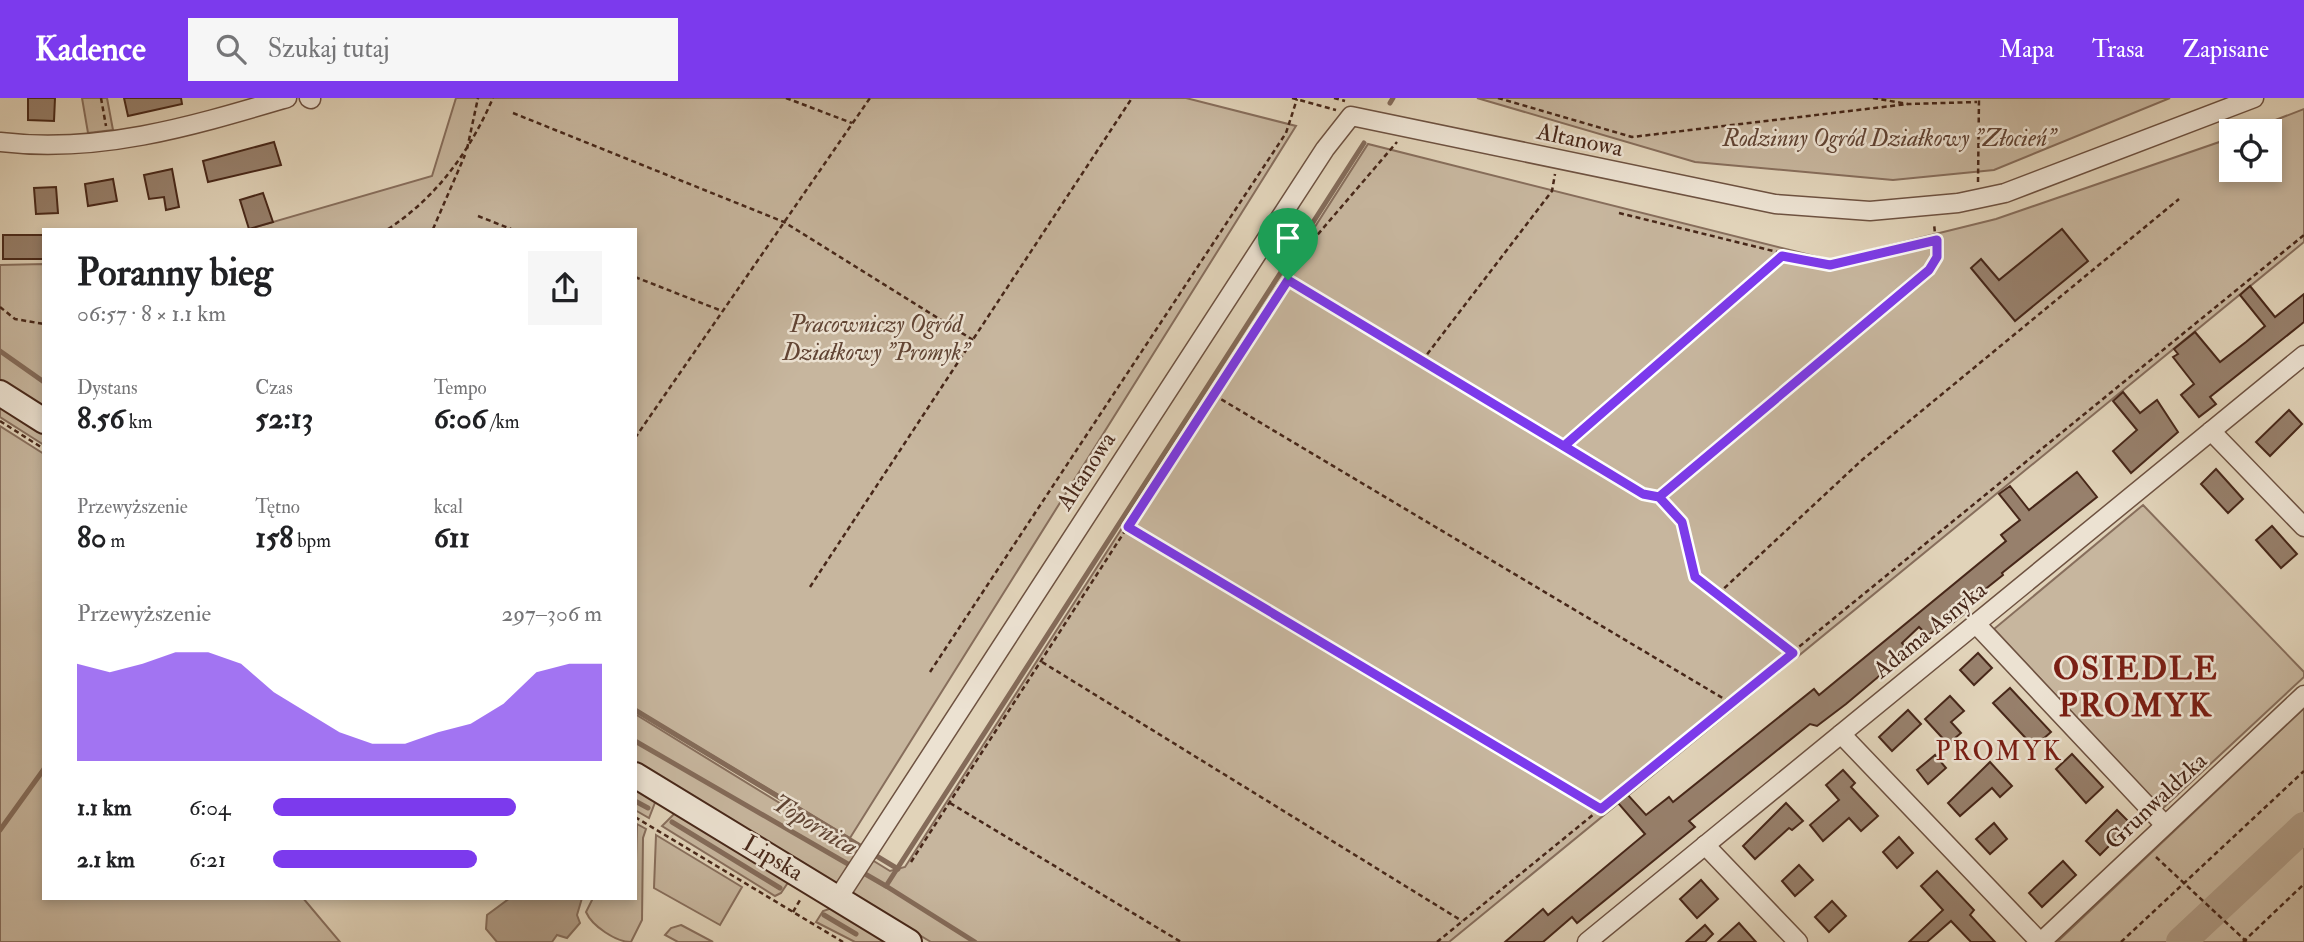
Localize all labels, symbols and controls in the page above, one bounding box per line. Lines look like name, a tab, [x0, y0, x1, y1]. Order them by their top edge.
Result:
search box	[188, 18, 678, 81]
text: Kadence	[35, 29, 146, 70]
icon: search	[212, 30, 250, 68]
text: Szukaj tutaj	[268, 33, 390, 65]
text: Mapa	[1999, 34, 2054, 65]
text: Trasa	[2092, 34, 2144, 65]
text: Zapisane	[2182, 34, 2269, 65]
street label: Altanowa	[1533, 116, 1627, 164]
map controls	[2219, 119, 2282, 182]
button: locate	[2219, 119, 2282, 182]
park label: Rodzinny Ogród Działkowy "Złocień"	[1721, 123, 2058, 154]
pin	[1258, 208, 1318, 280]
icon: arrive	[1269, 219, 1307, 257]
text: Poranny bieg	[77, 249, 273, 297]
button: share	[528, 251, 602, 325]
text: 06:57 · 8 × 1.1 km	[77, 299, 226, 328]
park label: Pracowniczy Ogród Działkowy "Promyk"	[782, 309, 972, 368]
text: Dystans	[77, 376, 138, 400]
text: Czas	[255, 376, 293, 400]
text: Tempo	[434, 376, 487, 400]
text: 8.56	[77, 400, 125, 437]
text: 52:13	[255, 400, 313, 437]
text: 6:06	[434, 400, 487, 437]
text: km	[125, 410, 152, 434]
text: /km	[487, 410, 519, 434]
street label: Altanowa	[1049, 425, 1123, 517]
text: Przewyższenie	[77, 495, 188, 519]
text: Tętno	[255, 495, 300, 519]
text: kcal	[434, 495, 463, 519]
text: 80	[77, 519, 106, 556]
text: 158	[255, 519, 293, 556]
text: 611	[434, 519, 470, 556]
text: m	[106, 529, 125, 553]
text: bpm	[293, 529, 331, 553]
street label: Adama Asnyka	[1866, 574, 1994, 686]
text: Przewyższenie	[77, 599, 211, 628]
text: 297–306 m	[501, 599, 602, 628]
district label: OSIEDLE PROMYK	[2053, 649, 2219, 726]
district label: PROMYK	[1935, 736, 2063, 768]
street label: Grunwaldzka	[2098, 745, 2215, 856]
water label: Topornica	[766, 787, 864, 863]
text: 1.1 km	[77, 793, 132, 822]
text: 6:04	[189, 793, 230, 822]
street label: Lipska	[737, 828, 810, 889]
text: 2.1 km	[77, 845, 135, 874]
text: 6:21	[189, 845, 226, 874]

